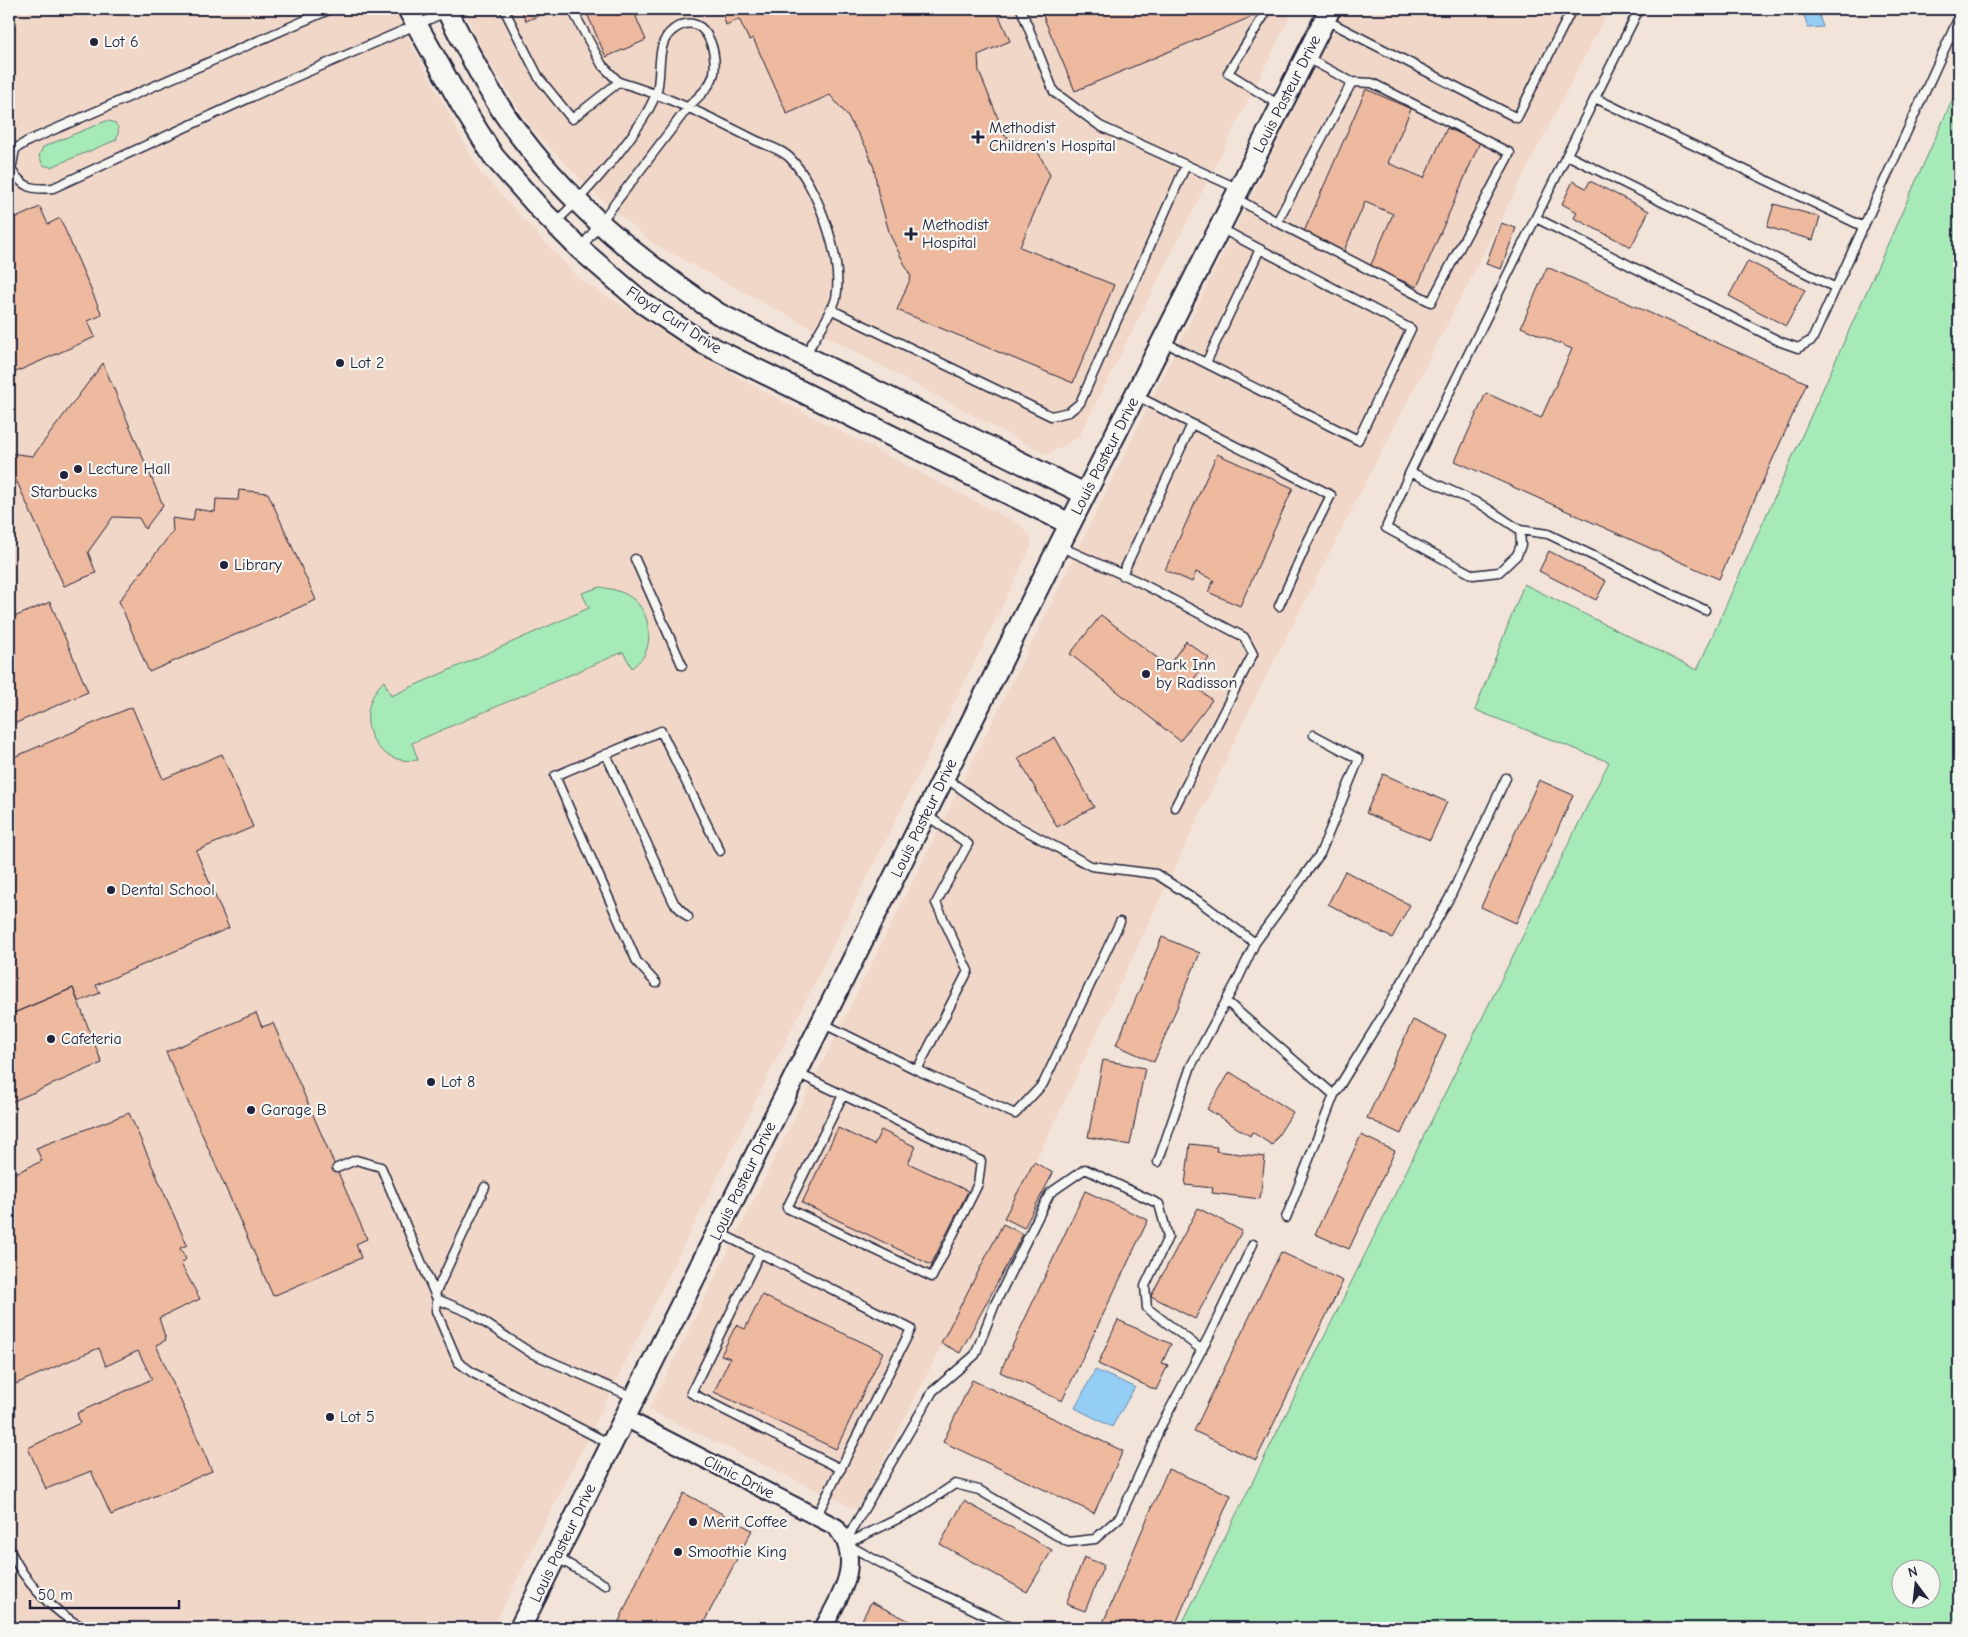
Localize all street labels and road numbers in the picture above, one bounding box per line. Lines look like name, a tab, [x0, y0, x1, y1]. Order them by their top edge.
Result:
street label: Louis Pasteur Drive	[1250, 32, 1324, 156]
street label: Floyd Curl Drive	[623, 283, 725, 357]
street label: Louis Pasteur Drive	[1068, 394, 1142, 518]
street label: Louis Pasteur Drive	[887, 756, 961, 880]
street label: Louis Pasteur Drive	[706, 1119, 780, 1243]
street label: Clinic Drive	[701, 1452, 777, 1502]
street label: Louis Pasteur Drive	[526, 1481, 600, 1605]

